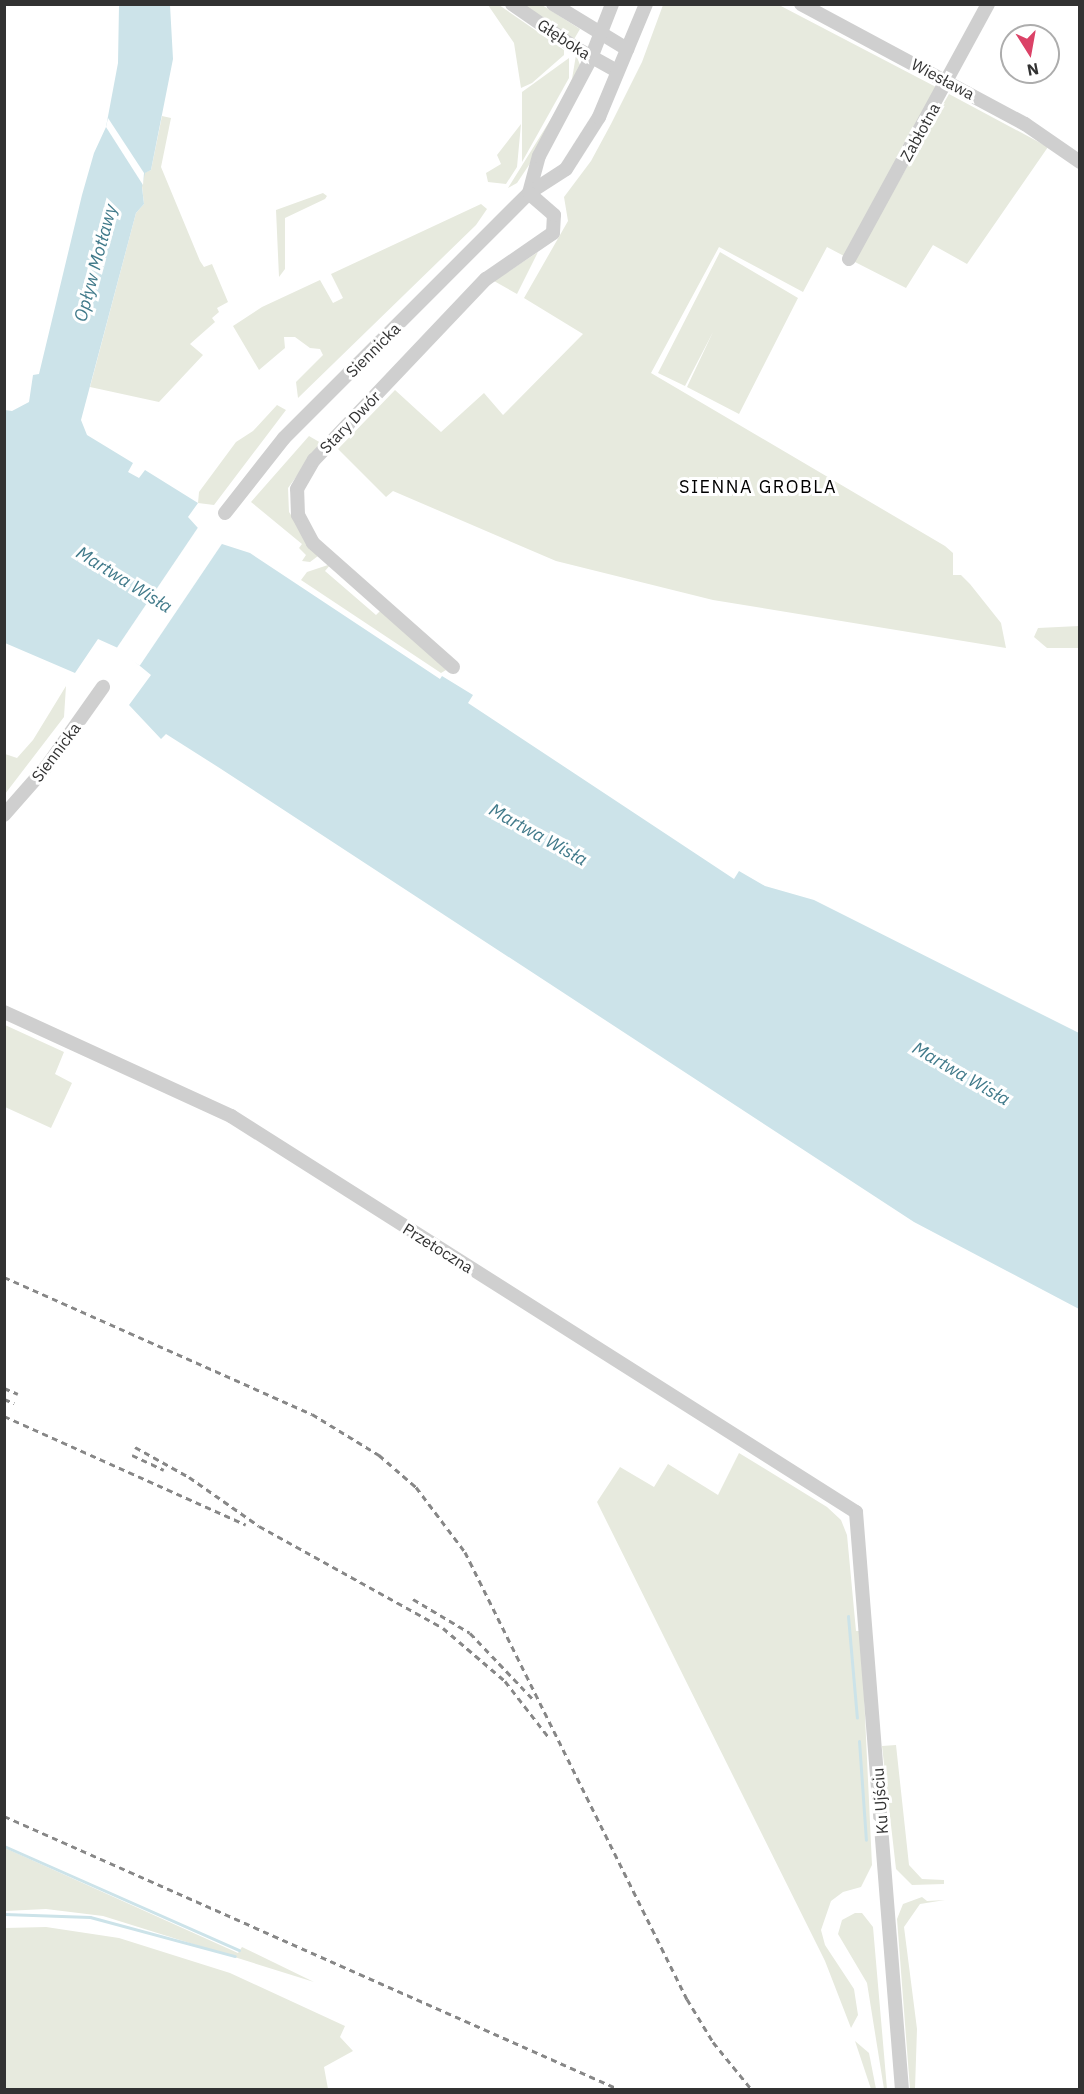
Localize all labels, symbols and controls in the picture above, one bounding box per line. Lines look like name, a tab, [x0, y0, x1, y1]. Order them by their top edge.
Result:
street label: Głęboka	[534, 15, 594, 63]
north arrow	[1000, 24, 1060, 84]
street label: Wiesława	[908, 54, 978, 104]
text: N	[1025, 59, 1041, 81]
street label: Zabłotna	[896, 99, 944, 165]
water label: Opływ Motławy	[70, 202, 122, 324]
street label: Siennicka	[342, 319, 404, 381]
street label: Stary Dwór	[316, 387, 384, 457]
district label: SIENNA GROBLA	[679, 476, 837, 498]
water label: Martwa Wisła	[72, 542, 176, 618]
street label: Siennicka	[28, 719, 84, 785]
water label: Martwa Wisła	[485, 799, 591, 871]
water label: Martwa Wisła	[908, 1037, 1014, 1111]
street label: Przetoczna	[399, 1219, 477, 1277]
street label: Ku Ujściu	[868, 1767, 892, 1835]

